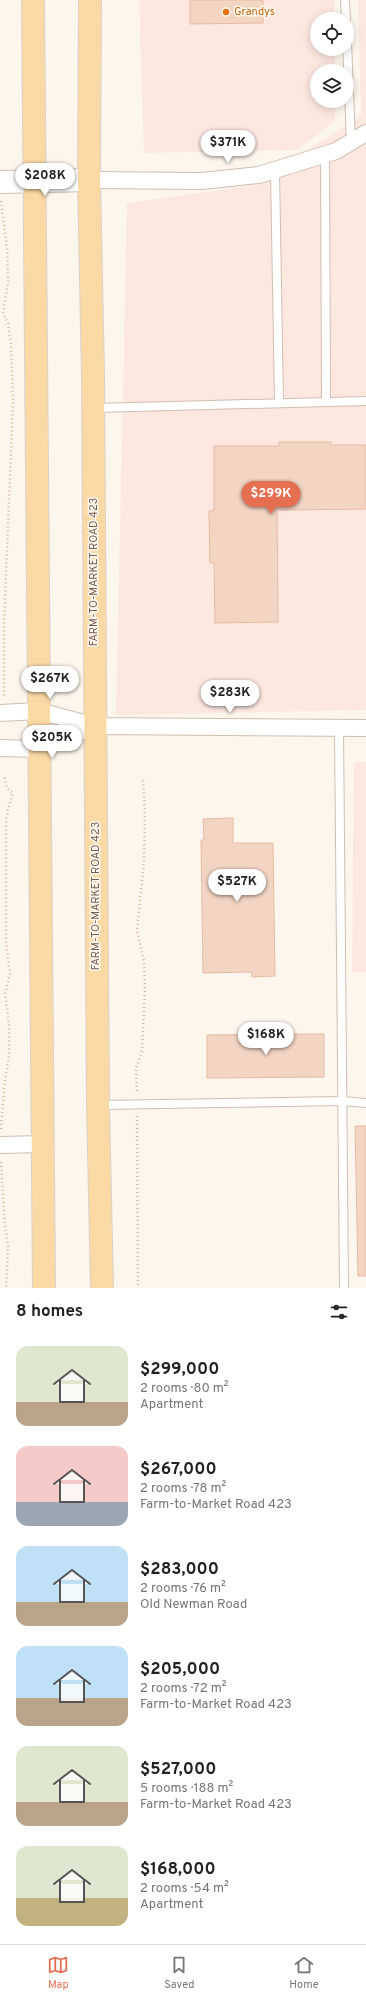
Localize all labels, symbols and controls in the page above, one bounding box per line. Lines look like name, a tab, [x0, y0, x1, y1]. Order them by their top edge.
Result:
place label: Grandys	[234, 5, 275, 19]
marker: Grandys	[221, 7, 231, 17]
map controls	[310, 12, 354, 108]
button: locate	[310, 12, 354, 56]
button: layers	[310, 64, 354, 108]
pin: $371K	[200, 130, 256, 164]
text: $371K	[209, 135, 247, 151]
pin: $208K	[17, 163, 73, 197]
text: $208K	[24, 168, 66, 184]
pin: $299K	[243, 481, 299, 515]
text: $299K	[251, 486, 291, 502]
street label: FARM-TO-MARKET ROAD 423	[87, 498, 101, 646]
pin: $267K	[22, 666, 78, 700]
text: $267K	[30, 671, 70, 687]
pin: $283K	[202, 680, 258, 714]
text: $283K	[210, 685, 250, 701]
pin: $205K	[24, 725, 80, 759]
text: $205K	[31, 730, 73, 746]
street label: FARM-TO-MARKET ROAD 423	[89, 822, 103, 970]
pin: $527K	[209, 869, 265, 903]
text: $527K	[217, 874, 257, 890]
pin: $168K	[238, 1022, 294, 1056]
text: $168K	[247, 1027, 285, 1043]
text: 8 homes	[16, 1301, 83, 1323]
icon: filters	[328, 1301, 350, 1323]
text: $299,000	[140, 1359, 219, 1381]
icon: home	[48, 1362, 96, 1410]
text: 2 rooms · 80 m²	[140, 1381, 229, 1397]
text: Apartment	[140, 1397, 203, 1413]
text: $267,000	[140, 1459, 217, 1481]
icon: home	[48, 1462, 96, 1510]
text: 2 rooms · 78 m²	[140, 1481, 226, 1497]
text: Farm-to-Market Road 423	[140, 1497, 292, 1513]
text: $283,000	[140, 1559, 219, 1581]
icon: home	[48, 1562, 96, 1610]
text: 2 rooms · 76 m²	[140, 1581, 226, 1597]
text: Old Newman Road	[140, 1597, 247, 1613]
text: $205,000	[140, 1659, 220, 1681]
icon: home	[48, 1662, 96, 1710]
text: 2 rooms · 72 m²	[140, 1681, 226, 1697]
text: Farm-to-Market Road 423	[140, 1697, 292, 1713]
text: $527,000	[140, 1759, 216, 1781]
icon: home	[48, 1762, 96, 1810]
text: 5 rooms · 188 m²	[140, 1781, 233, 1797]
text: Farm-to-Market Road 423	[140, 1797, 292, 1813]
text: $168,000	[140, 1859, 216, 1881]
icon: home	[48, 1862, 96, 1910]
text: 2 rooms · 54 m²	[140, 1881, 229, 1897]
text: Apartment	[140, 1897, 203, 1913]
tab: Map	[47, 1954, 69, 1992]
tab: Saved	[164, 1954, 195, 1992]
tab: Home	[289, 1954, 319, 1992]

